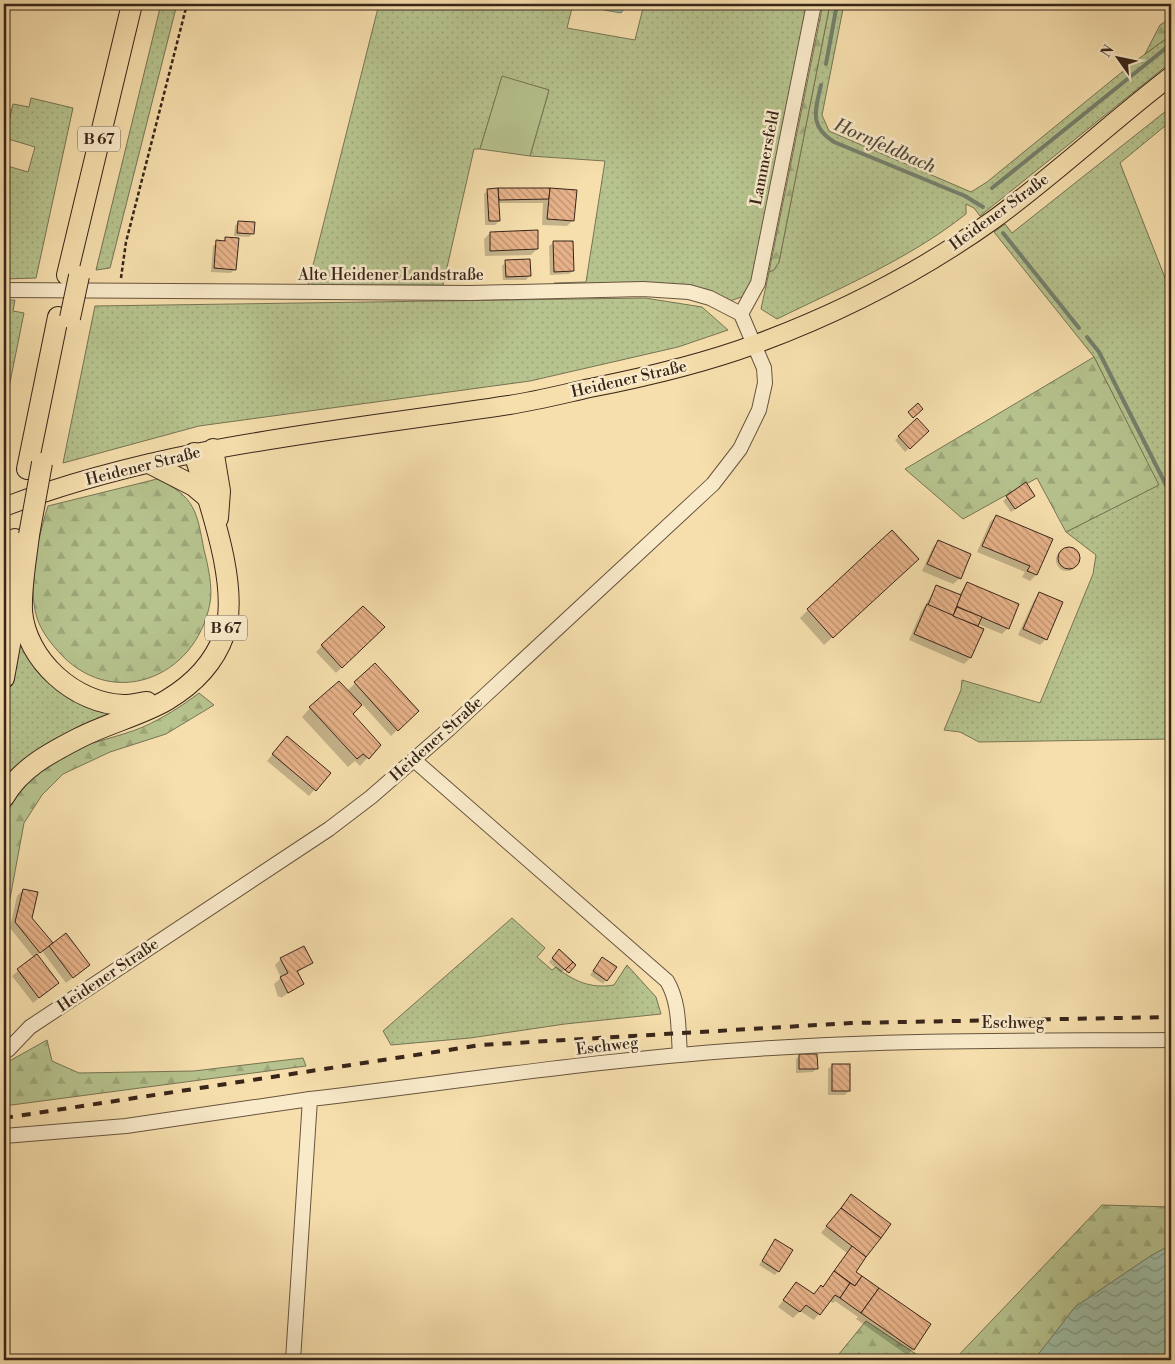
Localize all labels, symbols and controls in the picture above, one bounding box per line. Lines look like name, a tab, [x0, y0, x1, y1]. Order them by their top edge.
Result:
north arrow	[1092, 32, 1142, 82]
text: N	[1097, 42, 1119, 61]
street label: Lammersfeld	[746, 109, 784, 207]
water label: Hornfeldbach	[830, 113, 940, 179]
road number: B 67	[78, 126, 120, 152]
street label: Heidener Straße	[945, 169, 1053, 255]
street label: Alte Heidener Landstraße	[297, 265, 484, 285]
street label: Heidener Straße	[569, 356, 689, 402]
street label: Heidener Straße	[83, 442, 203, 490]
road number: B 67	[205, 616, 247, 640]
street label: Heidener Straße	[385, 692, 487, 786]
street label: Heidener Straße	[53, 934, 163, 1016]
street label: Eschweg	[982, 1013, 1045, 1033]
street label: Eschweg	[575, 1032, 640, 1060]

